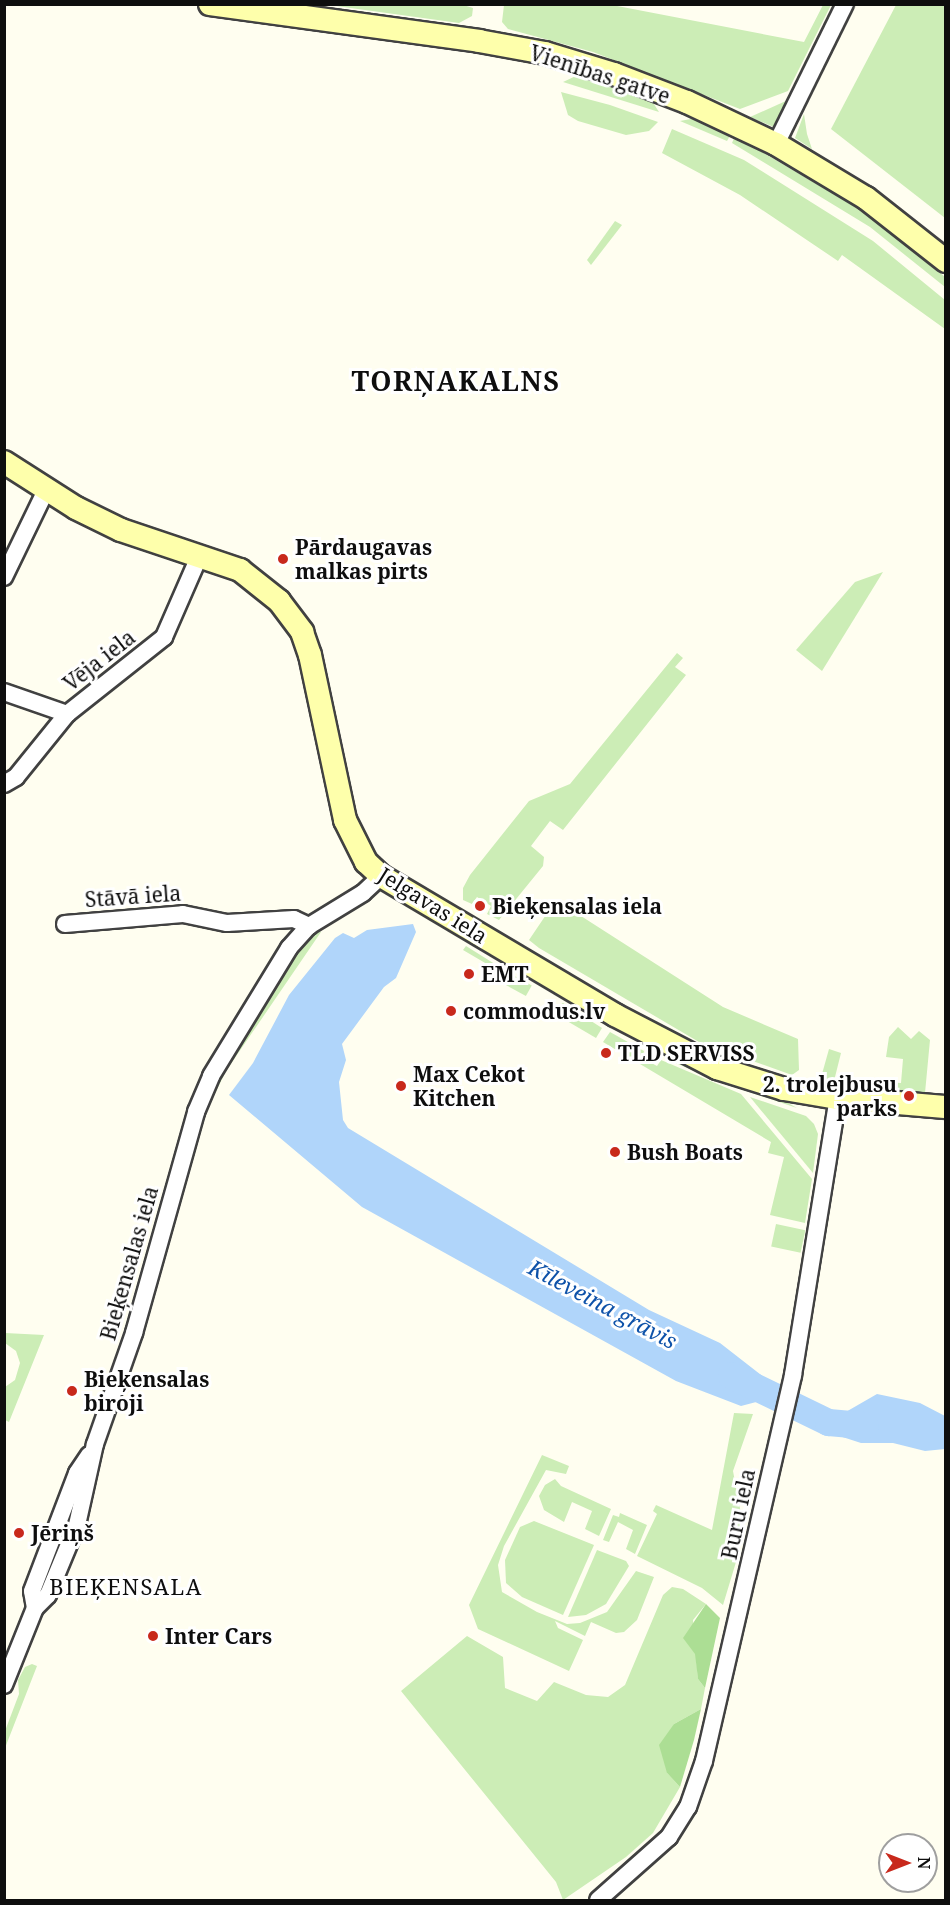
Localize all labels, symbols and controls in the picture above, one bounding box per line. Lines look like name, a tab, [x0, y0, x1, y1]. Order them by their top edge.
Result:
street label: Vienības gatve	[527, 39, 673, 109]
district label: TORŅAKALNS	[352, 365, 560, 397]
place label: Pārdaugavas malkas pirts	[295, 534, 432, 584]
marker: Pārdaugavas malkas pirts	[276, 552, 290, 566]
street label: Vēja iela	[58, 624, 140, 696]
street label: Jelgavas iela	[374, 862, 492, 948]
street label: Stāvā iela	[84, 880, 182, 912]
place label: Bieķensalas iela	[492, 893, 662, 919]
marker: Bieķensalas iela	[473, 899, 487, 913]
place label: EMT	[481, 961, 528, 987]
marker: EMT	[462, 967, 476, 981]
place label: commodus.lv	[463, 998, 605, 1024]
marker: commodus.lv	[444, 1004, 458, 1018]
place label: TLD SERVISS	[618, 1040, 755, 1066]
marker: TLD SERVISS	[599, 1046, 613, 1060]
place label: Max Cekot Kitchen	[413, 1061, 525, 1111]
place label: 2. trolejbusu parks	[763, 1071, 897, 1121]
marker: Max Cekot Kitchen	[394, 1079, 408, 1093]
marker: 2. trolejbusu parks	[902, 1089, 916, 1103]
place label: Bush Boats	[627, 1139, 743, 1165]
marker: Bush Boats	[608, 1145, 622, 1159]
street label: Bieķensalas iela	[95, 1183, 163, 1343]
water label: Kīleveina grāvis	[524, 1254, 682, 1354]
place label: Bieķensalas biroji	[84, 1366, 209, 1416]
marker: Bieķensalas biroji	[65, 1384, 79, 1398]
street label: Buru iela	[716, 1466, 760, 1562]
place label: Jēriņš	[31, 1520, 94, 1546]
marker: Jēriņš	[12, 1526, 26, 1540]
district label: BIEĶENSALA	[49, 1574, 203, 1600]
place label: Inter Cars	[165, 1623, 272, 1649]
marker: Inter Cars	[146, 1629, 160, 1643]
north arrow	[878, 1833, 938, 1893]
text: N	[913, 1857, 935, 1869]

